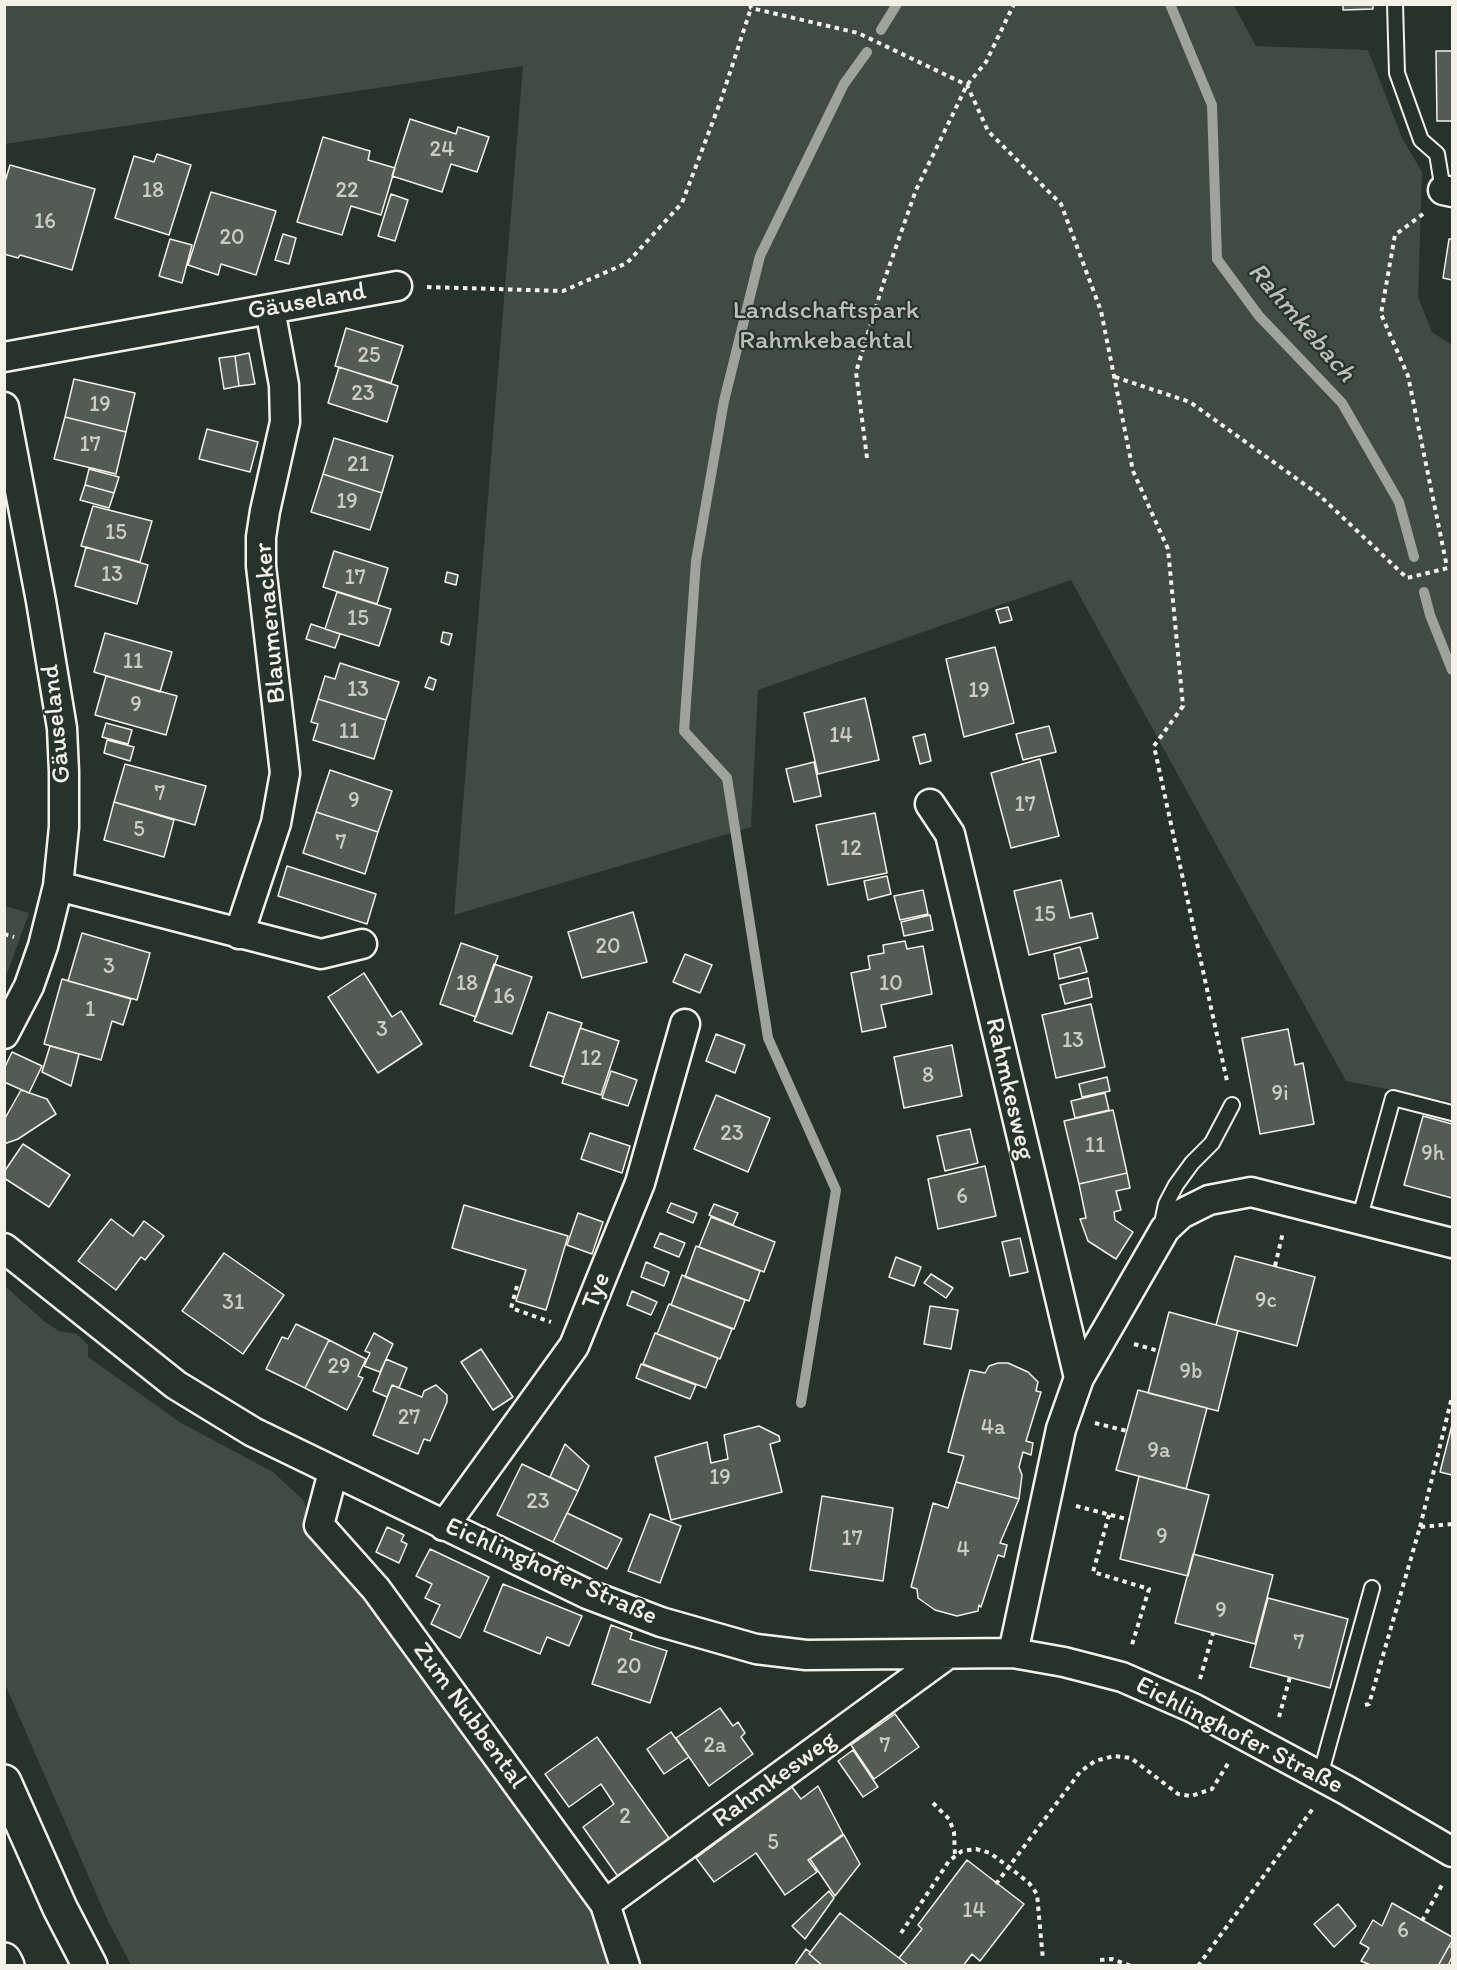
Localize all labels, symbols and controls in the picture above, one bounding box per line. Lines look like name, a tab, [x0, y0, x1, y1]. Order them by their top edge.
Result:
house number: 24	[430, 137, 454, 163]
house number: 18	[142, 178, 164, 204]
house number: 22	[335, 178, 359, 204]
house number: 16	[34, 209, 56, 235]
house number: 20	[219, 225, 245, 251]
water label: Rahmkebach	[1240, 256, 1362, 390]
street label: Gäuseland	[245, 276, 369, 328]
park label: Landschaftspark Rahmkebachtal	[733, 295, 919, 356]
house number: 25	[357, 343, 381, 369]
house number: 23	[351, 381, 375, 407]
house number: 19	[89, 392, 111, 418]
house number: 17	[79, 432, 101, 458]
house number: 21	[347, 452, 369, 478]
house number: 19	[336, 489, 358, 515]
house number: 15	[105, 520, 127, 546]
street label: Blaumenacker	[248, 541, 294, 705]
house number: 13	[101, 562, 123, 588]
house number: 17	[344, 565, 366, 591]
house number: 15	[347, 606, 369, 632]
house number: 11	[123, 649, 143, 675]
street label: Gäuseland	[35, 663, 79, 785]
house number: 13	[347, 677, 369, 703]
house number: 19	[968, 678, 990, 704]
house number: 9	[130, 692, 142, 718]
house number: 11	[339, 719, 359, 745]
house number: 14	[829, 723, 853, 749]
house number: 7	[155, 781, 165, 807]
house number: 9	[348, 788, 360, 814]
house number: 17	[1014, 792, 1036, 818]
house number: 5	[133, 817, 145, 843]
house number: 7	[336, 830, 346, 856]
house number: 12	[840, 836, 862, 862]
house number: 15	[1034, 902, 1056, 928]
house number: 20	[595, 934, 621, 960]
house number: 3	[103, 954, 115, 980]
house number: 18	[456, 971, 478, 997]
house number: 10	[879, 971, 903, 997]
house number: 16	[493, 984, 515, 1010]
house number: 1	[85, 997, 95, 1023]
street label: Rahmkesweg	[977, 1015, 1041, 1163]
house number: 3	[376, 1017, 388, 1043]
house number: 13	[1062, 1028, 1084, 1054]
house number: 12	[580, 1046, 602, 1072]
house number: 8	[922, 1063, 934, 1089]
house number: 9i	[1271, 1081, 1289, 1107]
house number: 23	[720, 1121, 744, 1147]
house number: 11	[1085, 1133, 1105, 1159]
house number: 9h	[1421, 1141, 1445, 1167]
house number: 6	[956, 1184, 968, 1210]
street label: Tye	[576, 1268, 618, 1314]
house number: 9c	[1255, 1288, 1277, 1314]
house number: 31	[222, 1290, 244, 1316]
house number: 29	[327, 1354, 351, 1380]
house number: 9b	[1180, 1359, 1202, 1385]
house number: 27	[398, 1405, 420, 1431]
house number: 4a	[981, 1415, 1005, 1441]
house number: 9a	[1148, 1438, 1170, 1464]
house number: 19	[709, 1465, 731, 1491]
house number: 23	[526, 1489, 550, 1515]
street label: Eichlinghofer Straße	[440, 1511, 662, 1633]
house number: 9	[1156, 1524, 1168, 1550]
house number: 17	[841, 1526, 863, 1552]
house number: 4	[956, 1537, 970, 1563]
house number: 9	[1215, 1598, 1227, 1624]
house number: 7	[1294, 1630, 1304, 1656]
street label: Zum Nubbental	[405, 1637, 533, 1795]
house number: 20	[616, 1654, 642, 1680]
street label: Eichlinghofer Straße	[1130, 1670, 1348, 1802]
street label: Rahmkesweg	[707, 1725, 843, 1835]
house number: 2a	[703, 1733, 727, 1759]
house number: 7	[880, 1733, 890, 1759]
house number: 2	[619, 1804, 631, 1830]
house number: 5	[767, 1830, 779, 1856]
house number: 14	[962, 1898, 986, 1924]
house number: 6	[1397, 1918, 1409, 1944]

